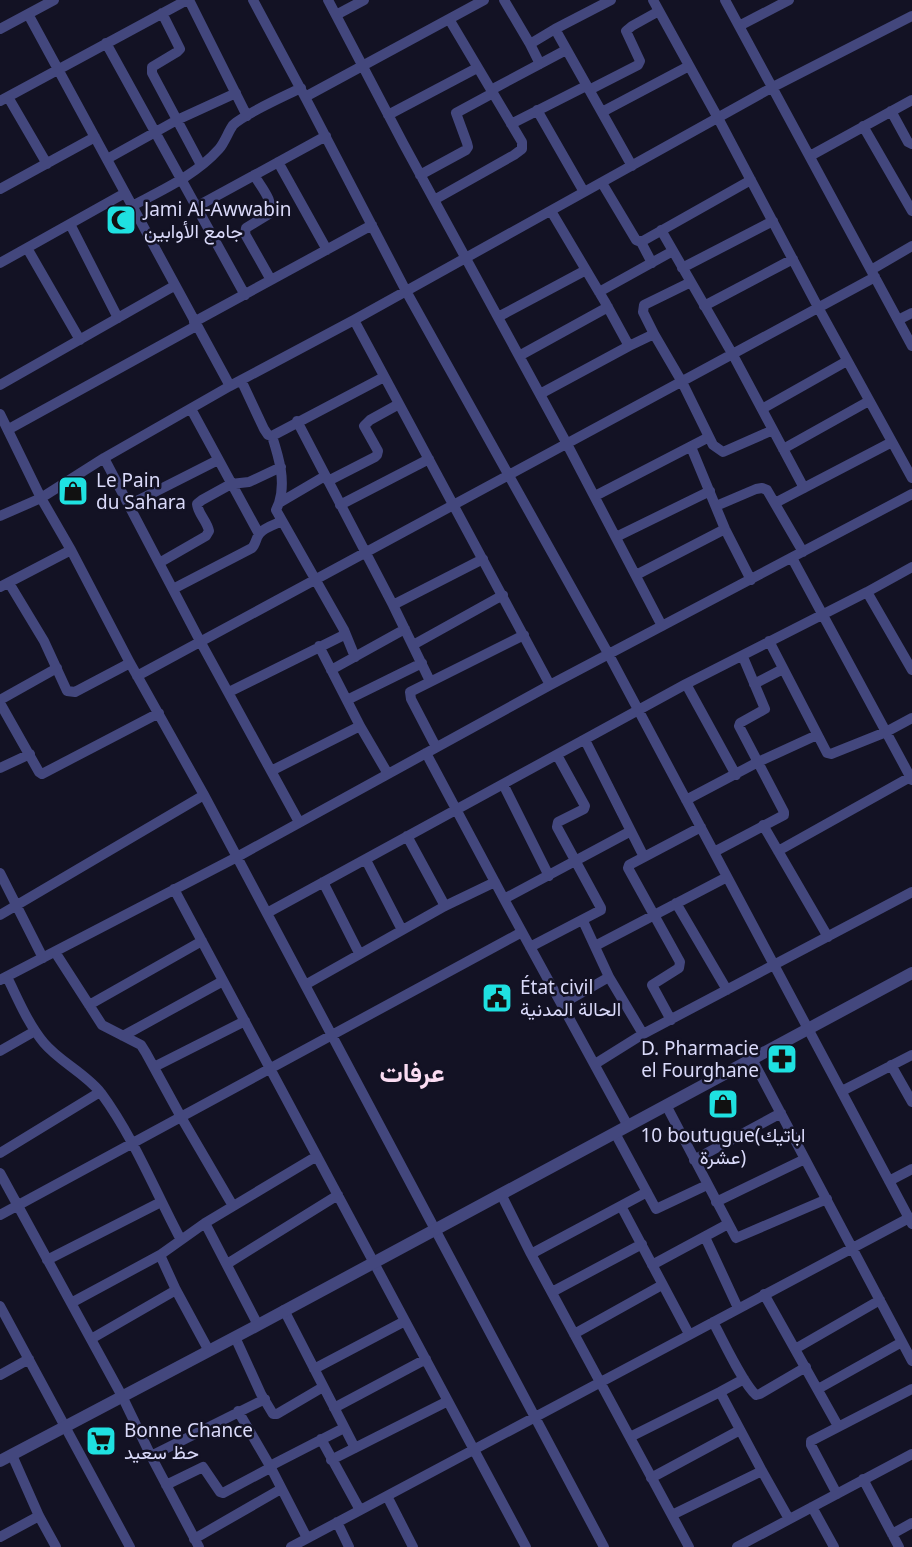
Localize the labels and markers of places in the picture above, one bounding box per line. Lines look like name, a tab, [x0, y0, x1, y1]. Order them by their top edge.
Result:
place label: Jami Al-Awwabin جامع الأوابين	[142, 196, 292, 245]
mosque icon: Jami Al-Awwabin جامع الأوابين	[104, 203, 138, 237]
place label: Le Pain du Sahara	[96, 467, 186, 515]
shop icon: Le Pain du Sahara	[56, 474, 90, 508]
place label: État civil الحالة المدنية	[520, 974, 621, 1022]
public building icon: État civil الحالة المدنية	[480, 981, 514, 1015]
place label: D. Pharmacie el Fourghane	[641, 1035, 759, 1083]
pharmacy icon: D. Pharmacie el Fourghane	[765, 1042, 799, 1076]
shop icon: 10 boutugue(اباتيك عشرة)	[706, 1087, 740, 1121]
place label: 10 boutugue(اباتيك عشرة)	[640, 1122, 806, 1170]
place label: Bonne Chance حظ سعيد	[124, 1417, 253, 1465]
supermarket icon: Bonne Chance حظ سعيد	[84, 1424, 118, 1458]

